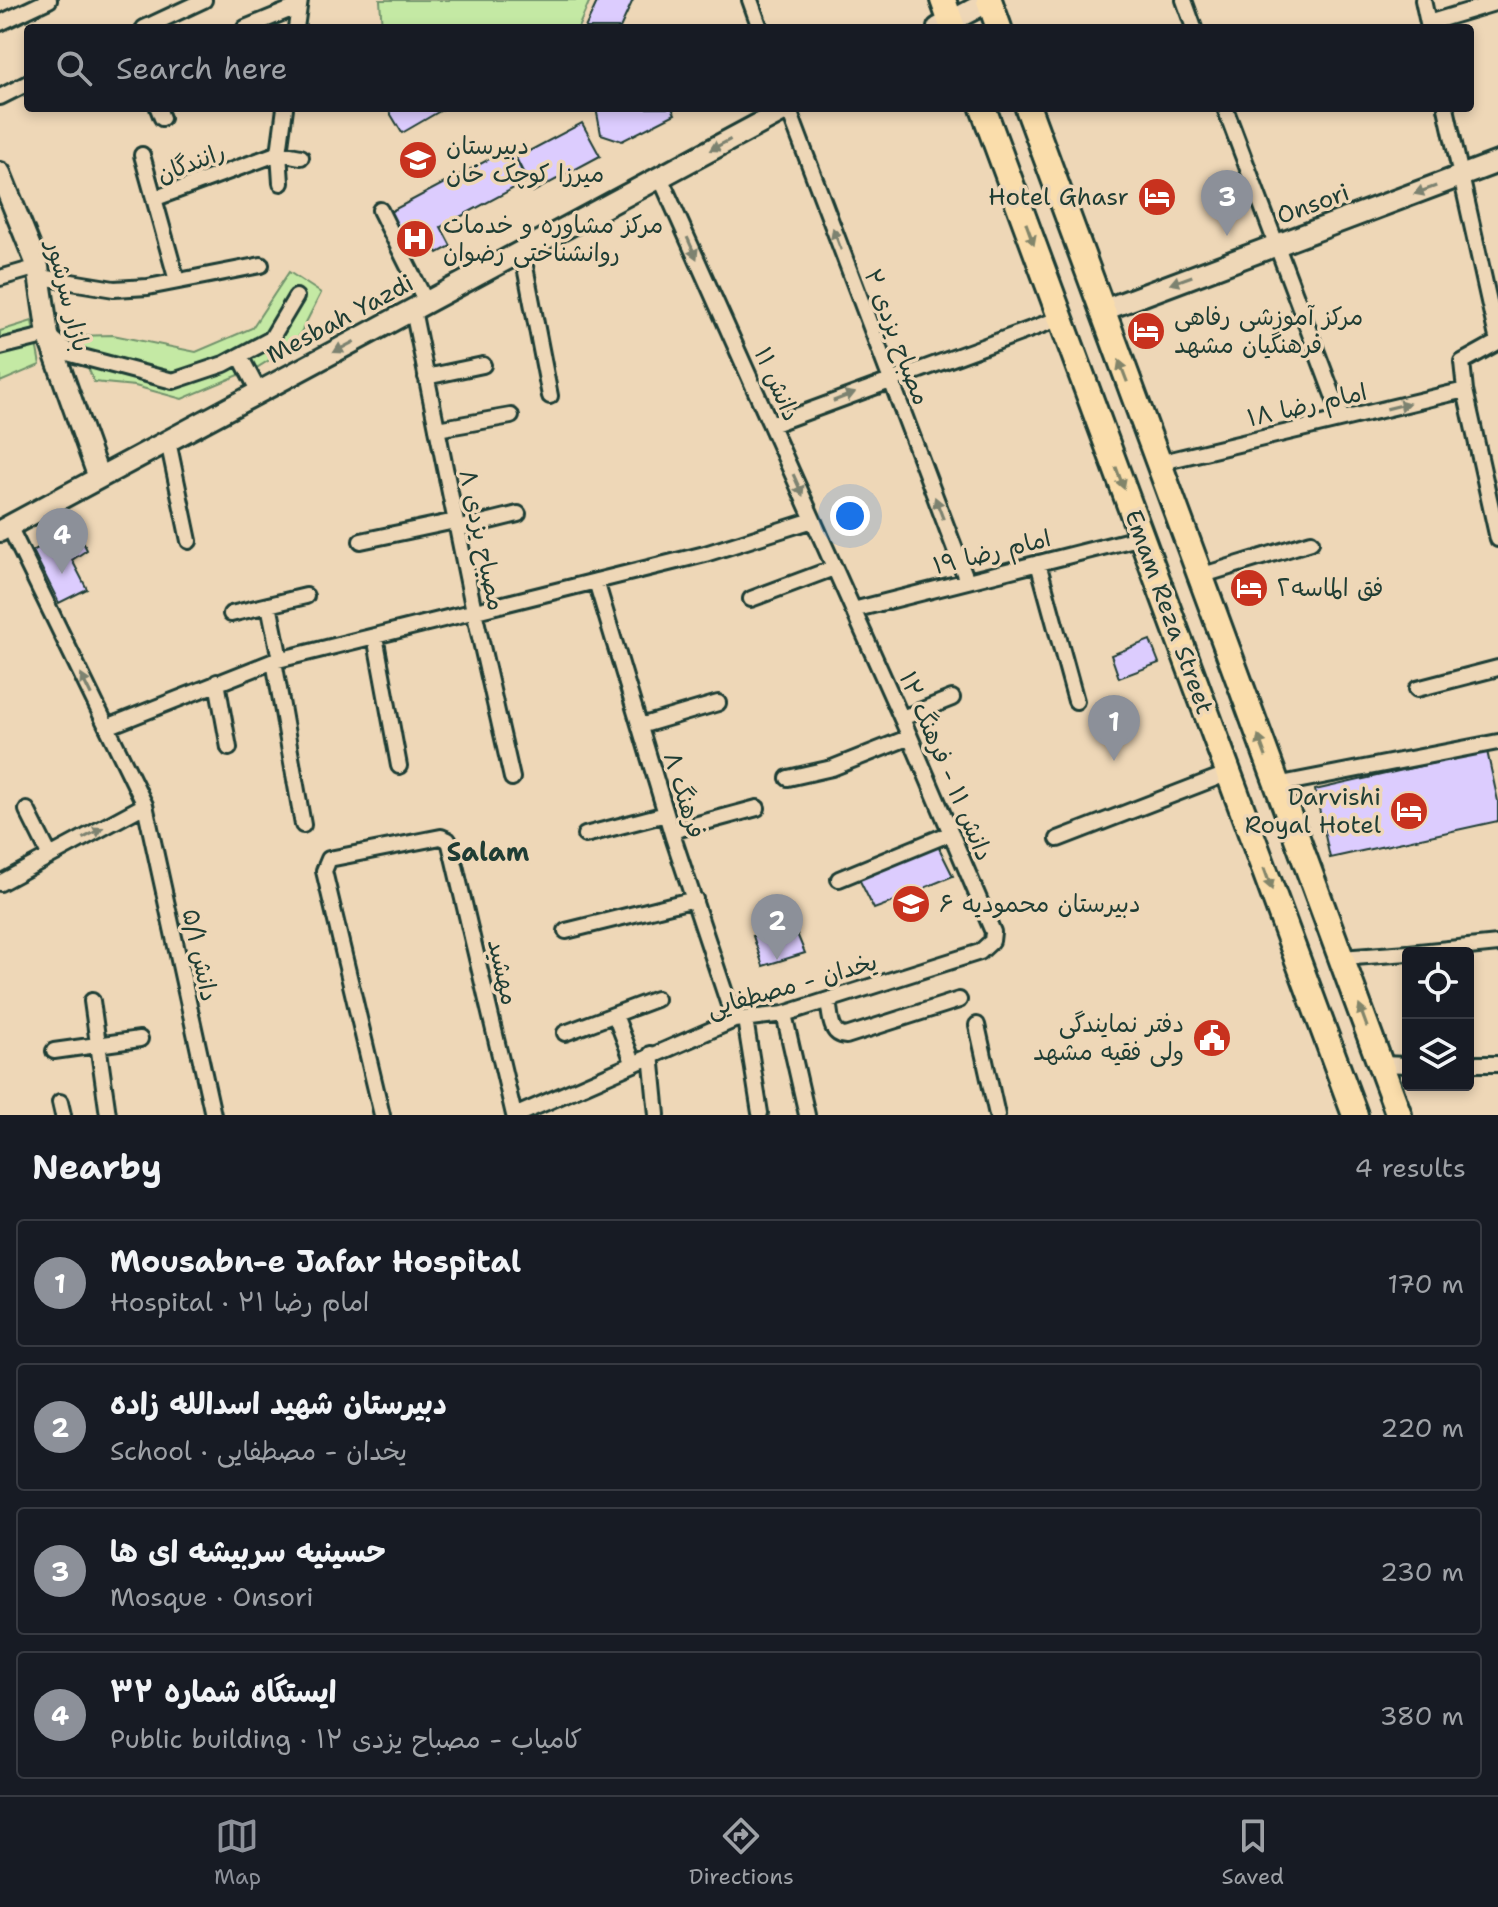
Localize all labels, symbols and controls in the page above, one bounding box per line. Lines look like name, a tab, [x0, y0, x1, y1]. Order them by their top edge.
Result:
search box	[24, 24, 1474, 112]
icon: search	[52, 46, 96, 90]
text: Search here	[116, 48, 287, 89]
place label: دبیرستان میرزا کوچک خان	[446, 130, 604, 190]
street label: رانندگان	[152, 135, 230, 191]
one-way arrow	[709, 137, 731, 151]
school or university icon: دبیرستان میرزا کوچک خان	[397, 139, 439, 181]
pin: 3	[1201, 170, 1253, 236]
hotel icon: Hotel Ghasr	[1136, 176, 1178, 218]
street label: Onsori	[1272, 176, 1354, 232]
place label: Hotel Ghasr	[988, 181, 1129, 213]
one-way arrow	[1413, 184, 1437, 196]
place label: مرکز مشاوره و خدمات روانشناختی رضوان	[443, 209, 663, 269]
hospital icon: مرکز مشاوره و خدمات روانشناختی رضوان	[394, 218, 436, 260]
one-way arrow	[1024, 222, 1036, 246]
one-way arrow	[830, 227, 843, 251]
street label: بازار سرشور	[38, 235, 97, 355]
one-way arrow	[685, 236, 699, 260]
street label: مصباح یزدی ۲	[856, 264, 938, 410]
street label: Mesbah Yazdi	[261, 267, 419, 371]
one-way arrow	[1169, 274, 1193, 287]
place label: مرکز آموزشی رفاهی فرهنگیان مشهد	[1174, 301, 1363, 361]
hotel icon: مرکز آموزشی رفاهی فرهنگیان مشهد	[1125, 310, 1167, 352]
one-way arrow	[332, 340, 355, 353]
street label: دانش ۱۱	[747, 342, 807, 426]
one-way arrow	[1117, 358, 1129, 382]
street label: امام رضا ۱۸	[1244, 376, 1371, 436]
one-way arrow	[832, 390, 856, 403]
one-way arrow	[1385, 399, 1410, 412]
street label: مصباح یزدی ۸	[451, 466, 513, 614]
one-way arrow	[1114, 466, 1127, 490]
one-way arrow	[791, 474, 805, 497]
your location	[830, 496, 870, 536]
one-way arrow	[932, 496, 945, 520]
street label: Emam Reza Street	[1117, 505, 1221, 719]
pin: 4	[36, 508, 88, 574]
street label: امام رضا ۱۹	[930, 522, 1055, 584]
hotel icon: فق الماسه٢	[1228, 567, 1270, 609]
place label: فق الماسه٢	[1277, 572, 1383, 604]
street label: دانش ۱۱ - فرهنگ ۱۲	[892, 667, 1000, 865]
one-way arrow	[79, 673, 93, 696]
pin: 1	[1088, 695, 1140, 761]
one-way arrow	[1255, 734, 1268, 758]
street label: فرهنگ ۸	[656, 748, 712, 842]
place label: Darvishi Royal Hotel	[1245, 781, 1382, 841]
hotel icon: Darvishi Royal Hotel	[1388, 790, 1430, 832]
one-way arrow	[82, 826, 104, 840]
district label: Salam	[447, 834, 530, 869]
one-way arrow	[1262, 867, 1275, 891]
school or university icon: دبیرستان محمودیه ۶	[890, 883, 932, 925]
place label: دبیرستان محمودیه ۶	[939, 888, 1141, 920]
pin: 2	[751, 894, 803, 960]
street label: دانش ۵/۱	[175, 906, 225, 1004]
street label: مهشید	[480, 936, 526, 1008]
street label: یخدان - مصطفایی	[703, 945, 881, 1025]
map controls	[1402, 947, 1474, 1091]
button: locate	[1402, 947, 1474, 1019]
one-way arrow	[1356, 1004, 1368, 1028]
place label: دفتر نمایندگی ولی فقیه مشهد	[1033, 1008, 1184, 1068]
public building icon: دفتر نمایندگی ولی فقیه مشهد	[1191, 1017, 1233, 1059]
button: layers	[1402, 1019, 1474, 1091]
text: Nearby	[32, 1144, 162, 1190]
text: 4 results	[1354, 1150, 1466, 1185]
text: Mousabn-e Jafar Hospital	[110, 1241, 521, 1282]
text: 1	[54, 1266, 66, 1301]
text: 170 m	[1387, 1266, 1464, 1301]
text: Hospital · امام رضا ۲۱	[110, 1284, 369, 1319]
text: دبیرستان شهید اسدالله زاده	[110, 1383, 447, 1424]
text: 2	[51, 1410, 69, 1445]
text: 220 m	[1380, 1410, 1464, 1445]
text: School · یخدان - مصطفایی	[110, 1433, 407, 1468]
text: حسینیه سربیشه ای ها	[110, 1531, 386, 1572]
text: 3	[51, 1554, 69, 1589]
text: 230 m	[1380, 1554, 1464, 1589]
text: Mosque · Onsori	[110, 1579, 314, 1614]
text: ایستگاه شماره ۳۲	[110, 1671, 336, 1712]
text: 4	[51, 1698, 69, 1733]
text: 380 m	[1379, 1698, 1464, 1733]
text: Public building · کامیاب - مصباح یزدی ۱۲	[110, 1721, 582, 1756]
tab: Map	[214, 1814, 261, 1891]
tab: Directions	[689, 1814, 794, 1891]
tab: Saved	[1222, 1814, 1284, 1891]

